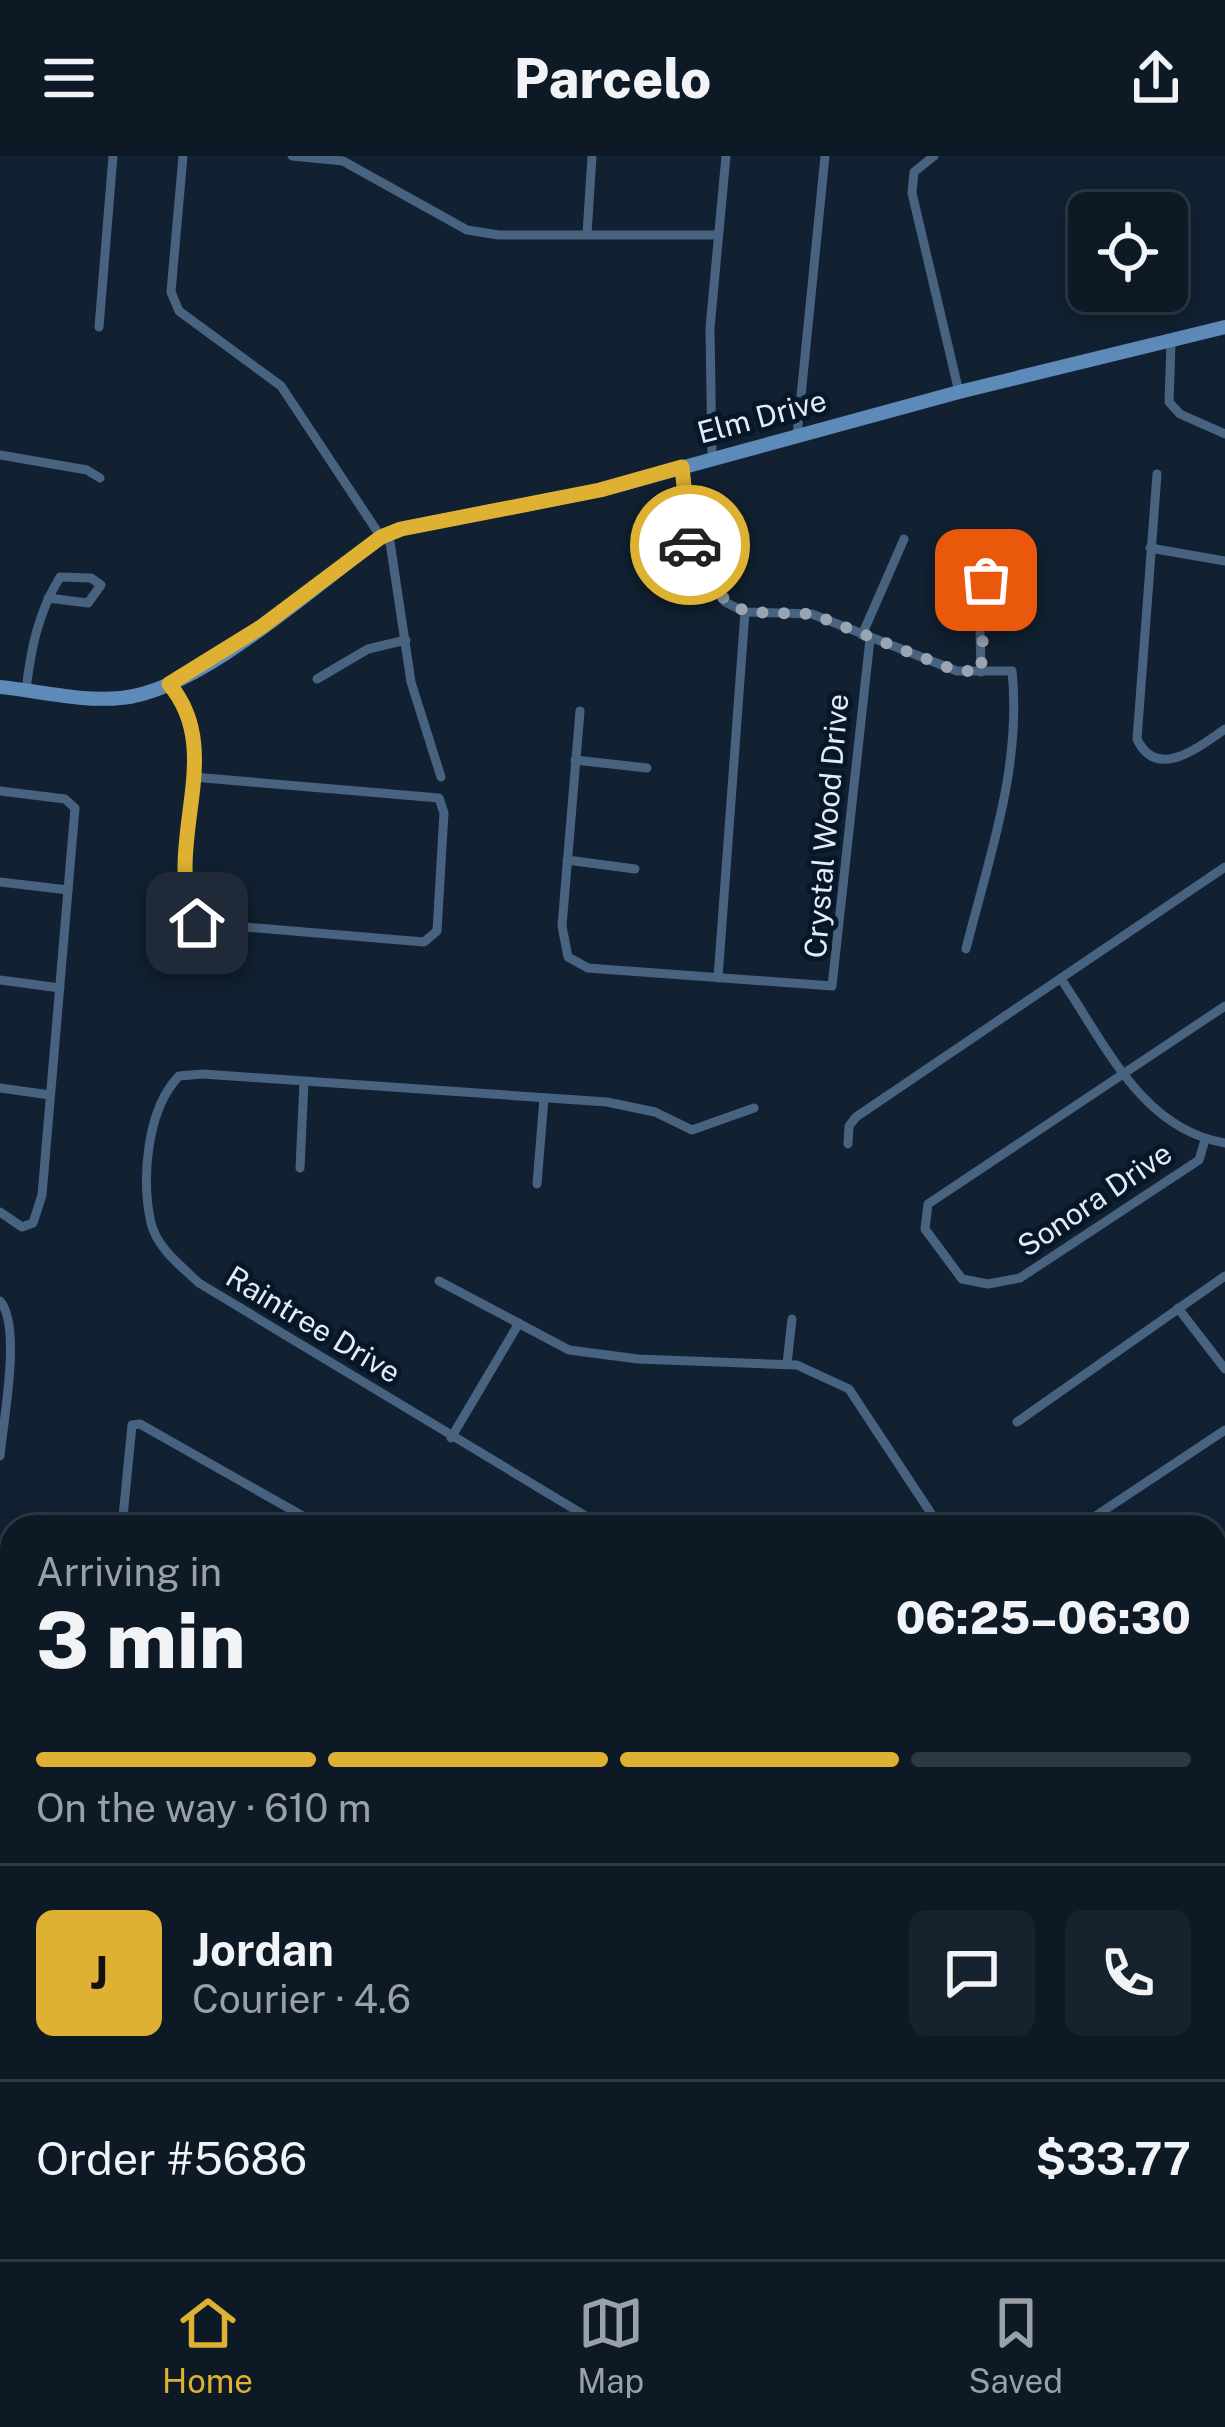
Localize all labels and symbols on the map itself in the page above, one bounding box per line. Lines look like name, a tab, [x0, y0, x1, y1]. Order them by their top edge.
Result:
street label: Elm Drive	[693, 382, 830, 451]
courier	[630, 485, 750, 605]
pin	[935, 529, 1037, 631]
street label: Crystal Wood Drive	[797, 692, 855, 960]
pin	[146, 872, 248, 974]
street label: Sonora Drive	[1011, 1134, 1178, 1264]
street label: Raintree Drive	[220, 1258, 407, 1390]

